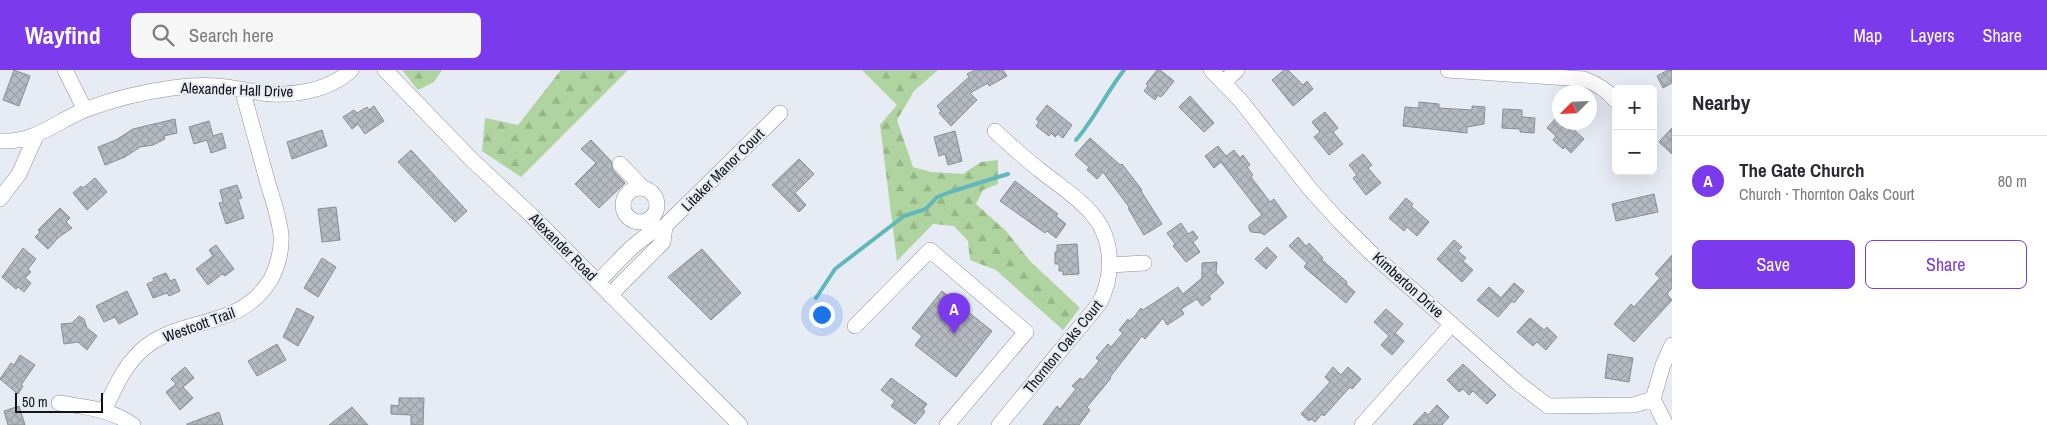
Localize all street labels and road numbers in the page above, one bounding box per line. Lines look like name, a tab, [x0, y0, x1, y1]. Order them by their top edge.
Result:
street label: Alexander Hall Drive	[179, 77, 294, 102]
street label: Litaker Manor Court	[677, 123, 769, 216]
street label: Alexander Road	[524, 207, 602, 285]
street label: Kimberton Drive	[1368, 247, 1449, 322]
street label: Thornton Oaks Court	[1018, 295, 1107, 398]
street label: Westcott Trail	[160, 302, 238, 347]

